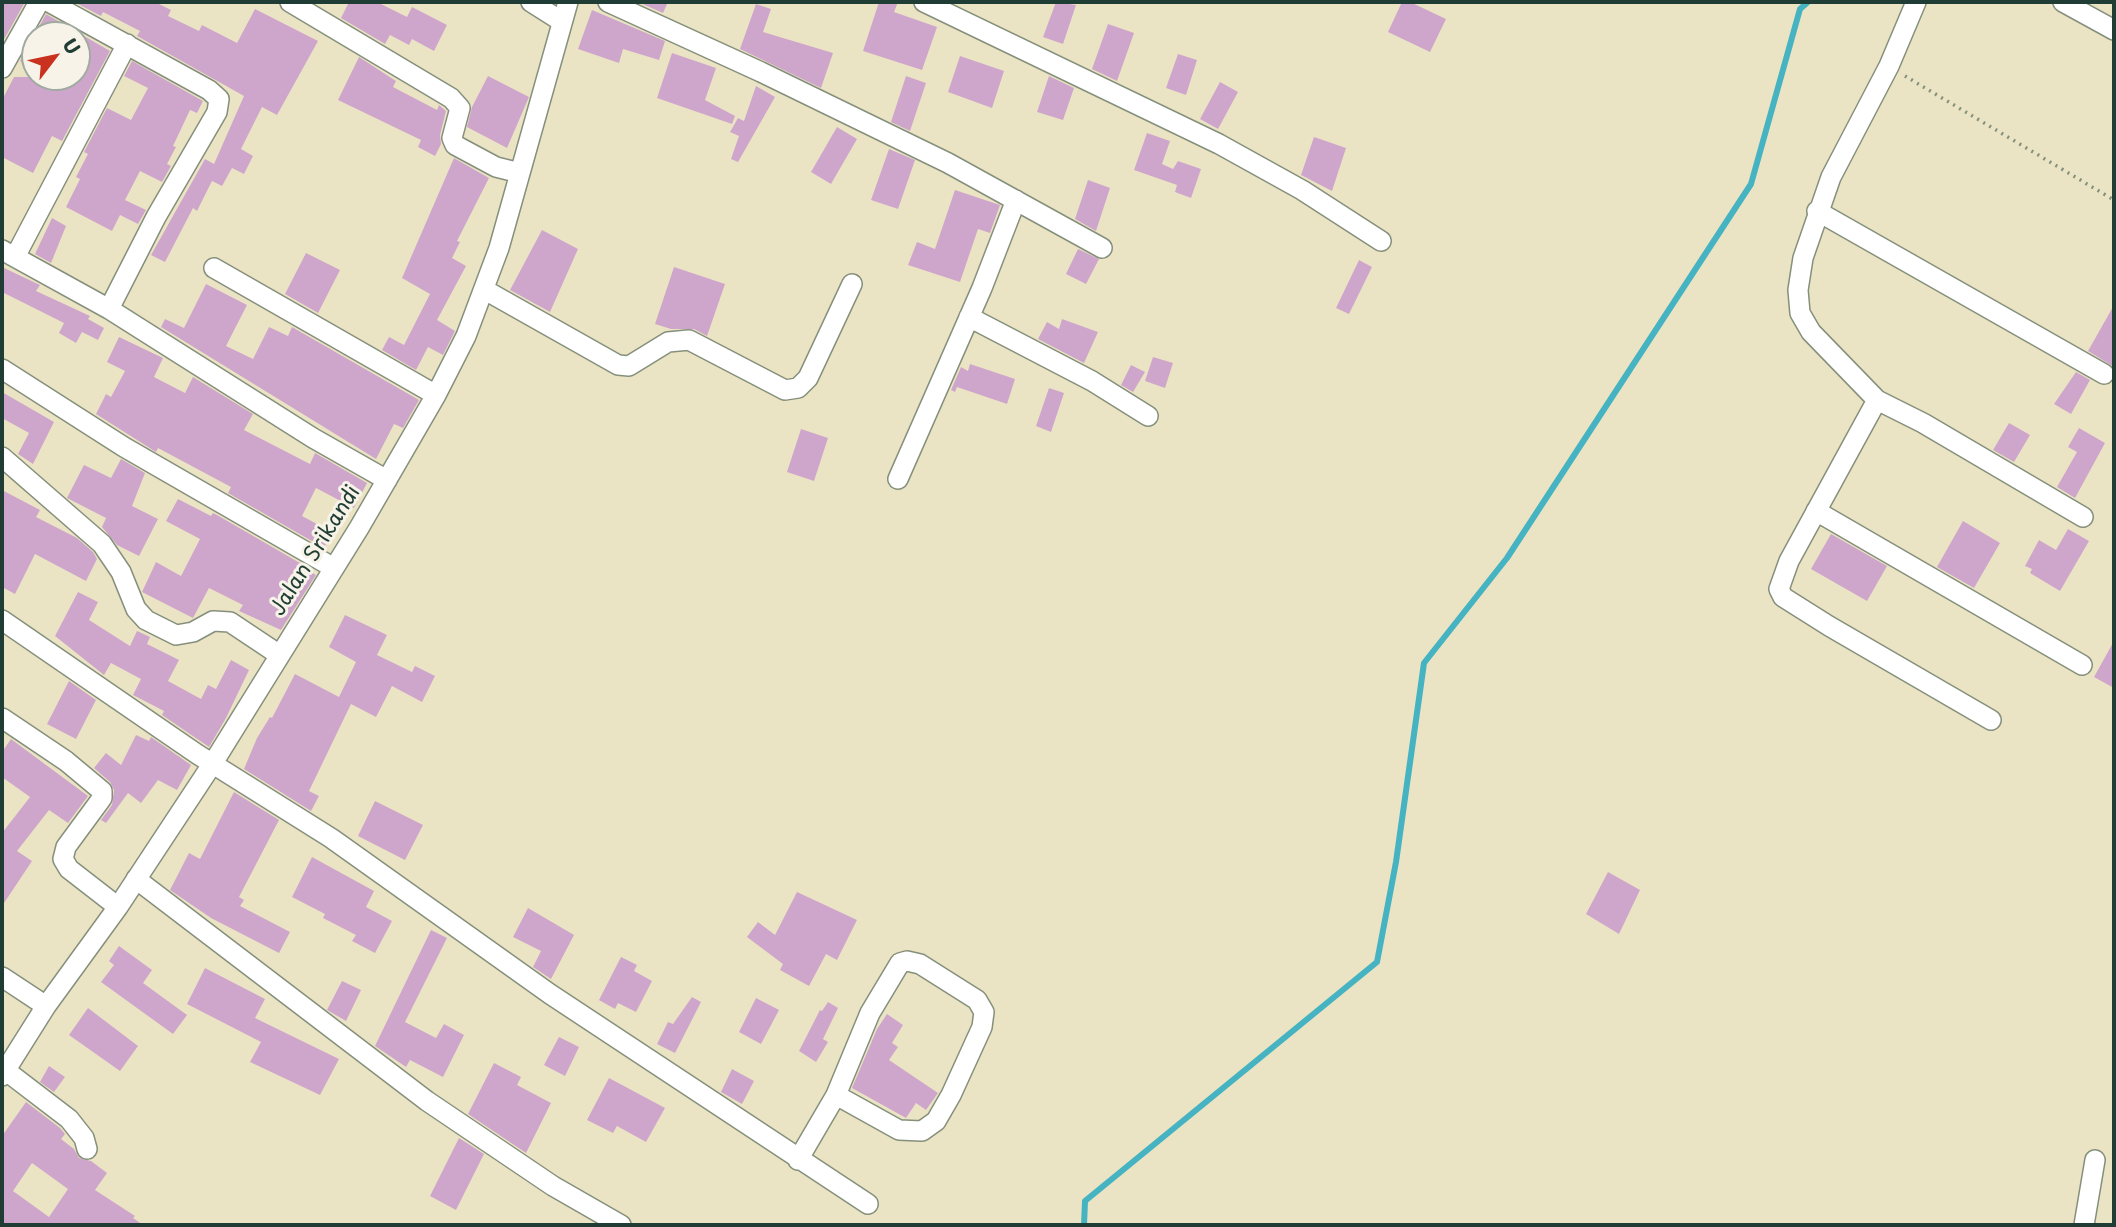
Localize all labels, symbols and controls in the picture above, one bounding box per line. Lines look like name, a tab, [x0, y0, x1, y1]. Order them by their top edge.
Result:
north arrow	[21, 21, 91, 91]
text: U	[56, 32, 88, 59]
street label: Jalan Srikandi	[266, 481, 366, 621]

